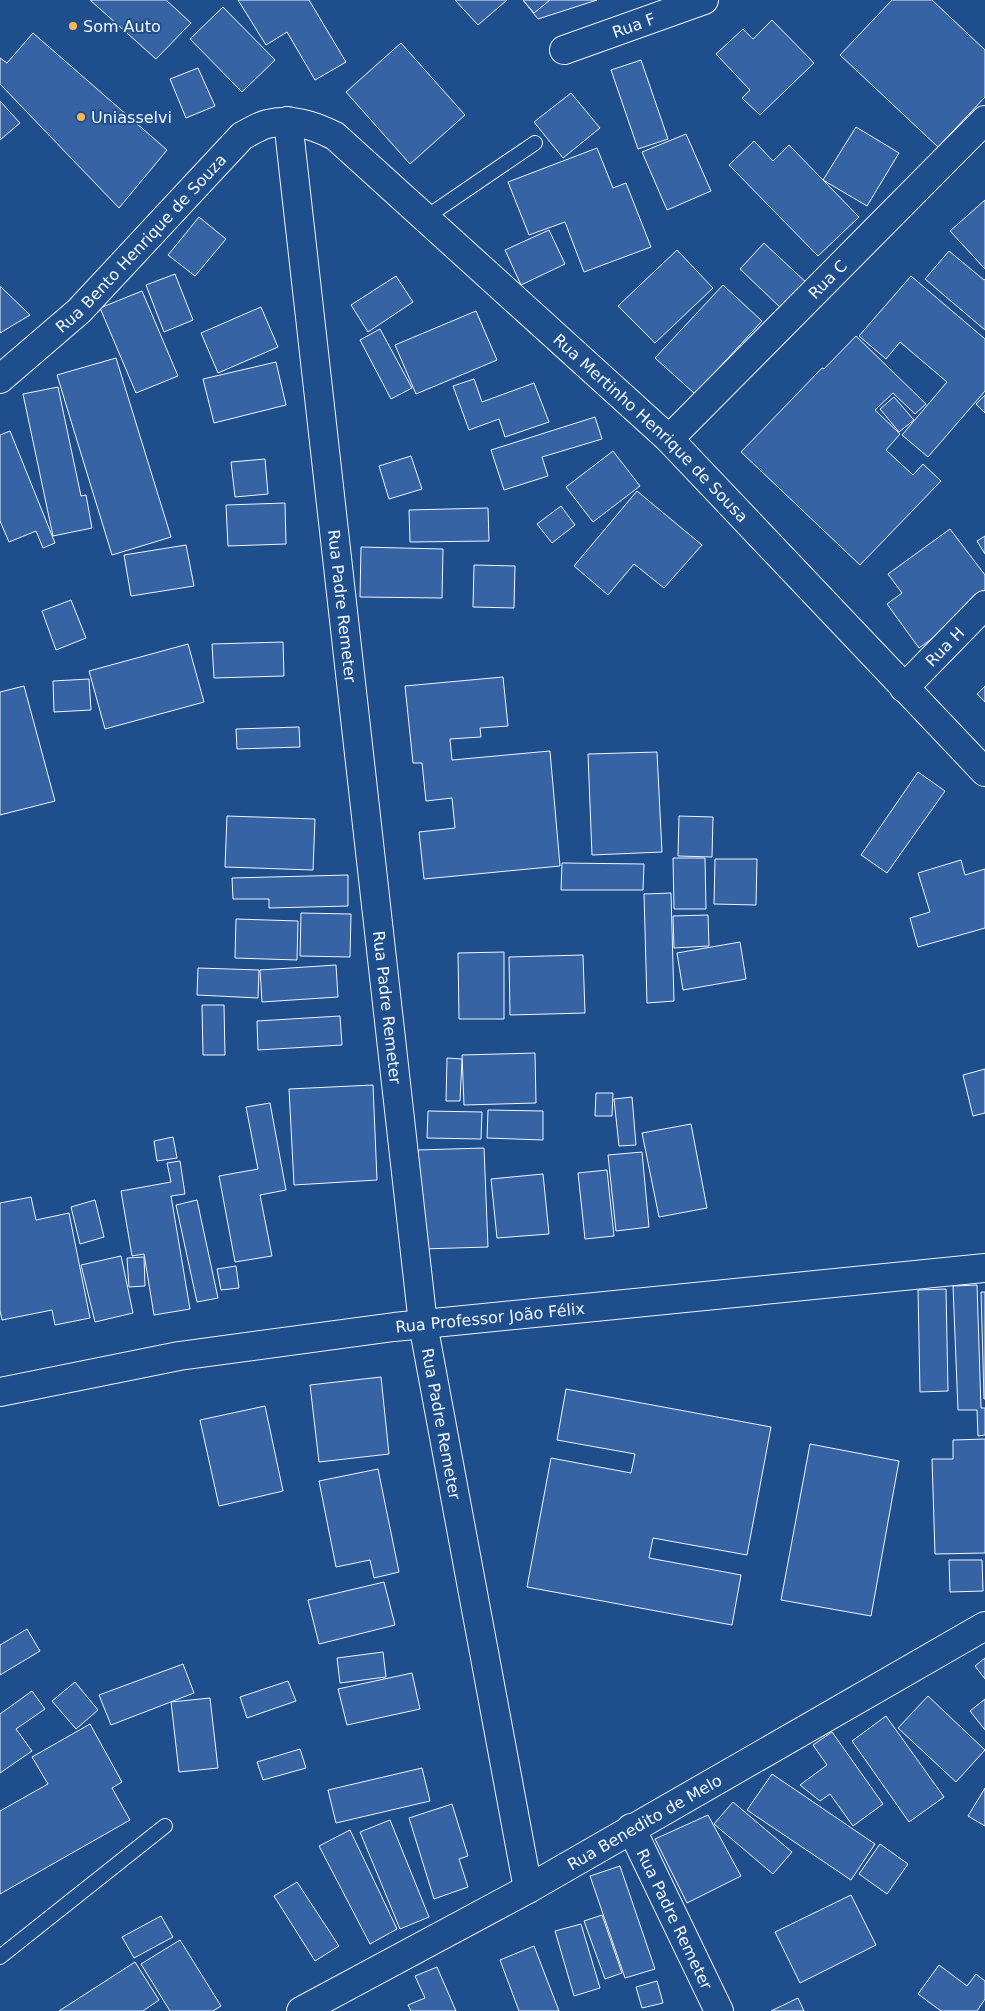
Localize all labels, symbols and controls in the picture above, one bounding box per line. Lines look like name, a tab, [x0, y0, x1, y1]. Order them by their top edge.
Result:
street label: Rua F	[610, 9, 658, 42]
place label: Som Auto	[83, 17, 161, 36]
marker: Som Auto	[67, 20, 79, 32]
place label: Uniasselvi	[91, 108, 172, 127]
marker: Uniasselvi	[75, 111, 87, 123]
street label: Rua Bento Henrique de Souza	[52, 150, 230, 337]
street label: Rua C	[805, 256, 851, 303]
street label: Rua Mertinho Henrique de Sousa	[549, 330, 752, 526]
street label: Rua Padre Remeter	[324, 528, 360, 684]
street label: Rua H	[921, 623, 968, 670]
street label: Rua Padre Remeter	[369, 930, 405, 1085]
street label: Rua Professor João Félix	[394, 1299, 586, 1337]
street label: Rua Padre Remeter	[418, 1346, 465, 1502]
street label: Rua Benedito de Melo	[564, 1771, 725, 1874]
street label: Rua Padre Remeter	[632, 1846, 716, 1993]

